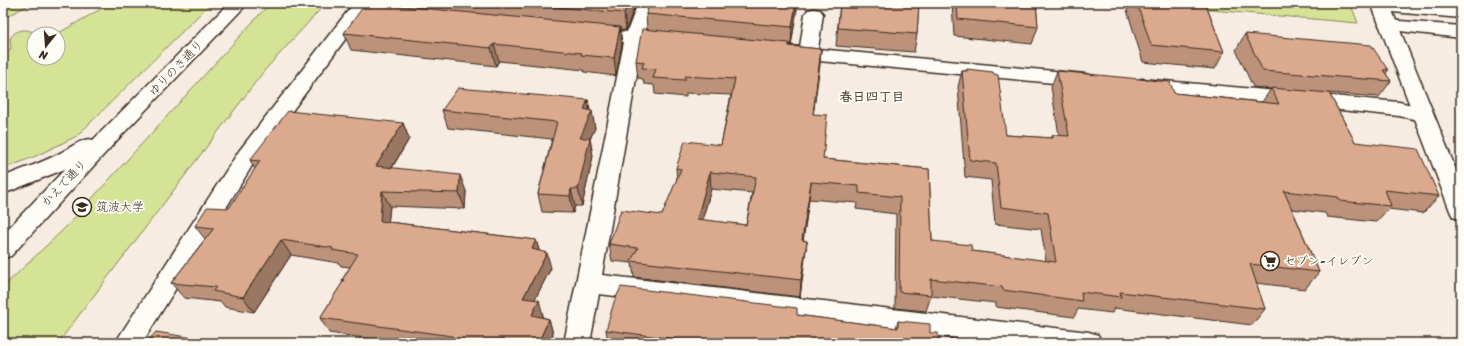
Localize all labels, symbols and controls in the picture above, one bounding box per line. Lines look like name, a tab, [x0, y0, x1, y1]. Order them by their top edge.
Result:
north arrow	[26, 26, 66, 66]
street label: ゆりのき通り	[143, 34, 209, 102]
text: N	[36, 45, 51, 66]
district label: 春日四丁目	[839, 85, 905, 108]
street label: かえで通り	[36, 154, 92, 212]
school or university icon: 筑波大学	[71, 196, 93, 218]
place label: 筑波大学	[96, 196, 144, 218]
supermarket icon: セブン-イレブン	[1259, 250, 1281, 272]
place label: セブン-イレブン	[1284, 250, 1374, 272]

